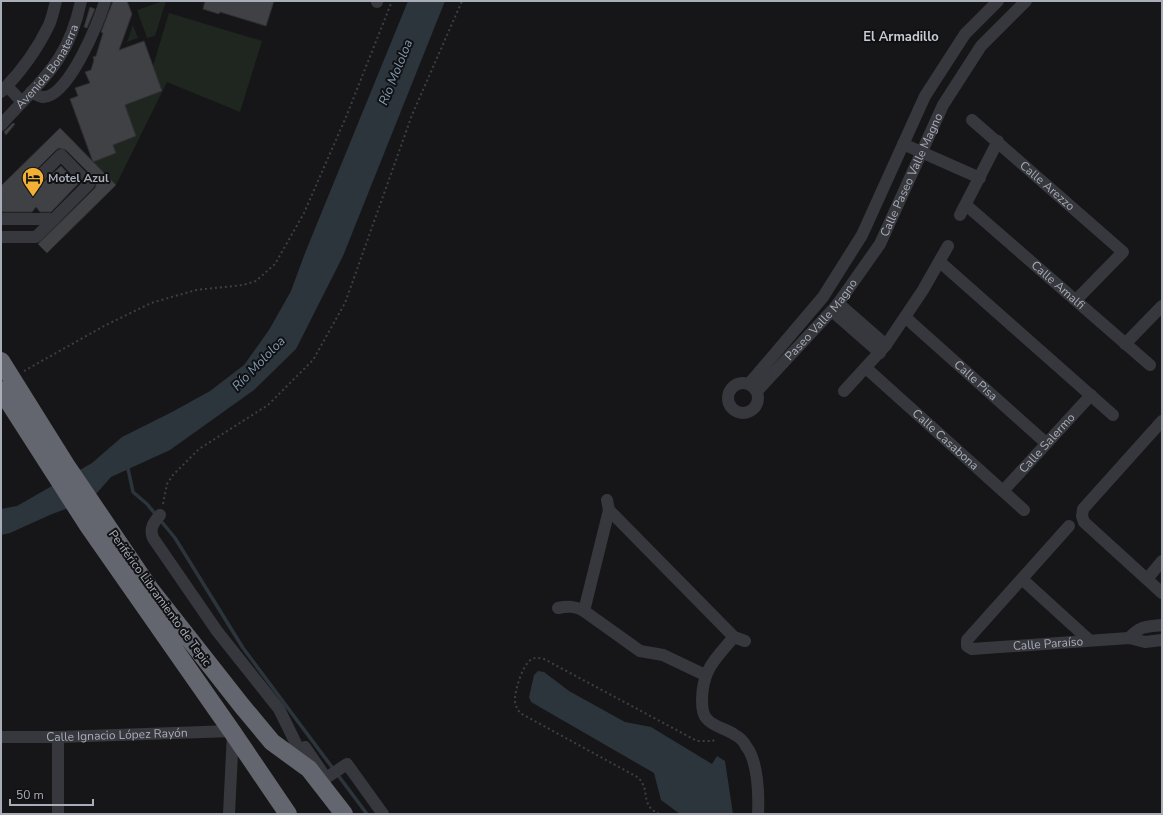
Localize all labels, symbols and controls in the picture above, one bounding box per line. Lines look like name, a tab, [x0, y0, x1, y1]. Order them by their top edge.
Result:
street label: Avenida Bonaterra	[12, 22, 82, 112]
district label: El Armadillo	[863, 28, 939, 46]
water label: Río Mololoa	[375, 37, 417, 108]
street label: Calle Paseo Valle Magno	[876, 110, 946, 239]
street label: Calle Arezzo	[1016, 157, 1078, 214]
hotel icon: Motel Azul	[20, 165, 46, 198]
place label: Motel Azul	[48, 170, 109, 186]
street label: Calle Amalfi	[1028, 257, 1088, 313]
street label: Paseo Valle Magno	[781, 275, 861, 364]
water label: Río Mololoa	[228, 332, 289, 395]
street label: Calle Pisa	[951, 357, 1001, 404]
street label: Calle Casabona	[909, 405, 982, 474]
street label: Calle Salermo	[1015, 410, 1079, 476]
street label: Periférico Libramiento de Tepic	[105, 527, 215, 670]
street label: Calle Paraíso	[1012, 633, 1084, 654]
street label: Calle Ignacio López Rayón	[46, 725, 188, 745]
scale bar	[10, 781, 93, 807]
text: 50 m	[16, 787, 44, 803]

